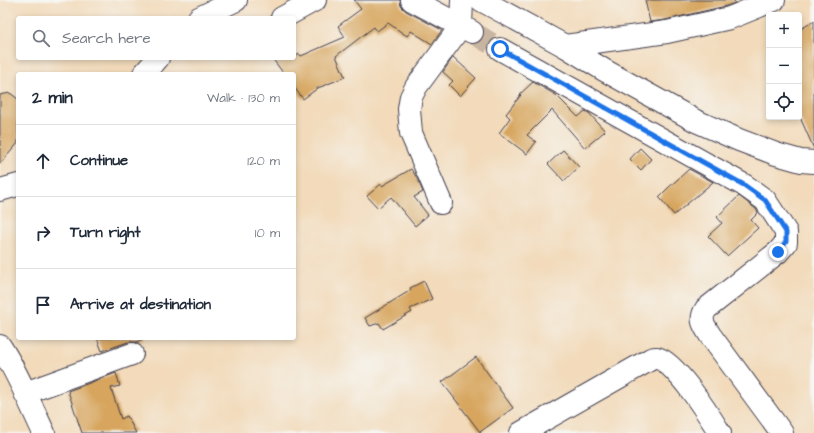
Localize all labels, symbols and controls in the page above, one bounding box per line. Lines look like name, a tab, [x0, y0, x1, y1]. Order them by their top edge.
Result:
map controls	[766, 12, 802, 120]
button: +	[766, 12, 802, 48]
search box	[16, 16, 296, 60]
icon: search	[30, 27, 52, 49]
text: Search here	[62, 28, 151, 49]
route start	[491, 40, 509, 58]
button: −	[766, 48, 802, 84]
button: locate	[766, 84, 802, 120]
text: 2 min	[32, 86, 73, 110]
text: Walk · 130 m	[207, 89, 280, 107]
icon: ahead	[32, 150, 54, 172]
text: Continue	[70, 150, 128, 171]
text: 120 m	[247, 152, 280, 170]
icon: right	[32, 222, 54, 244]
text: Turn right	[70, 222, 141, 243]
text: 10 m	[255, 224, 280, 242]
route end	[769, 243, 787, 261]
icon: arrive	[32, 294, 54, 316]
text: Arrive at destination	[70, 294, 211, 315]

